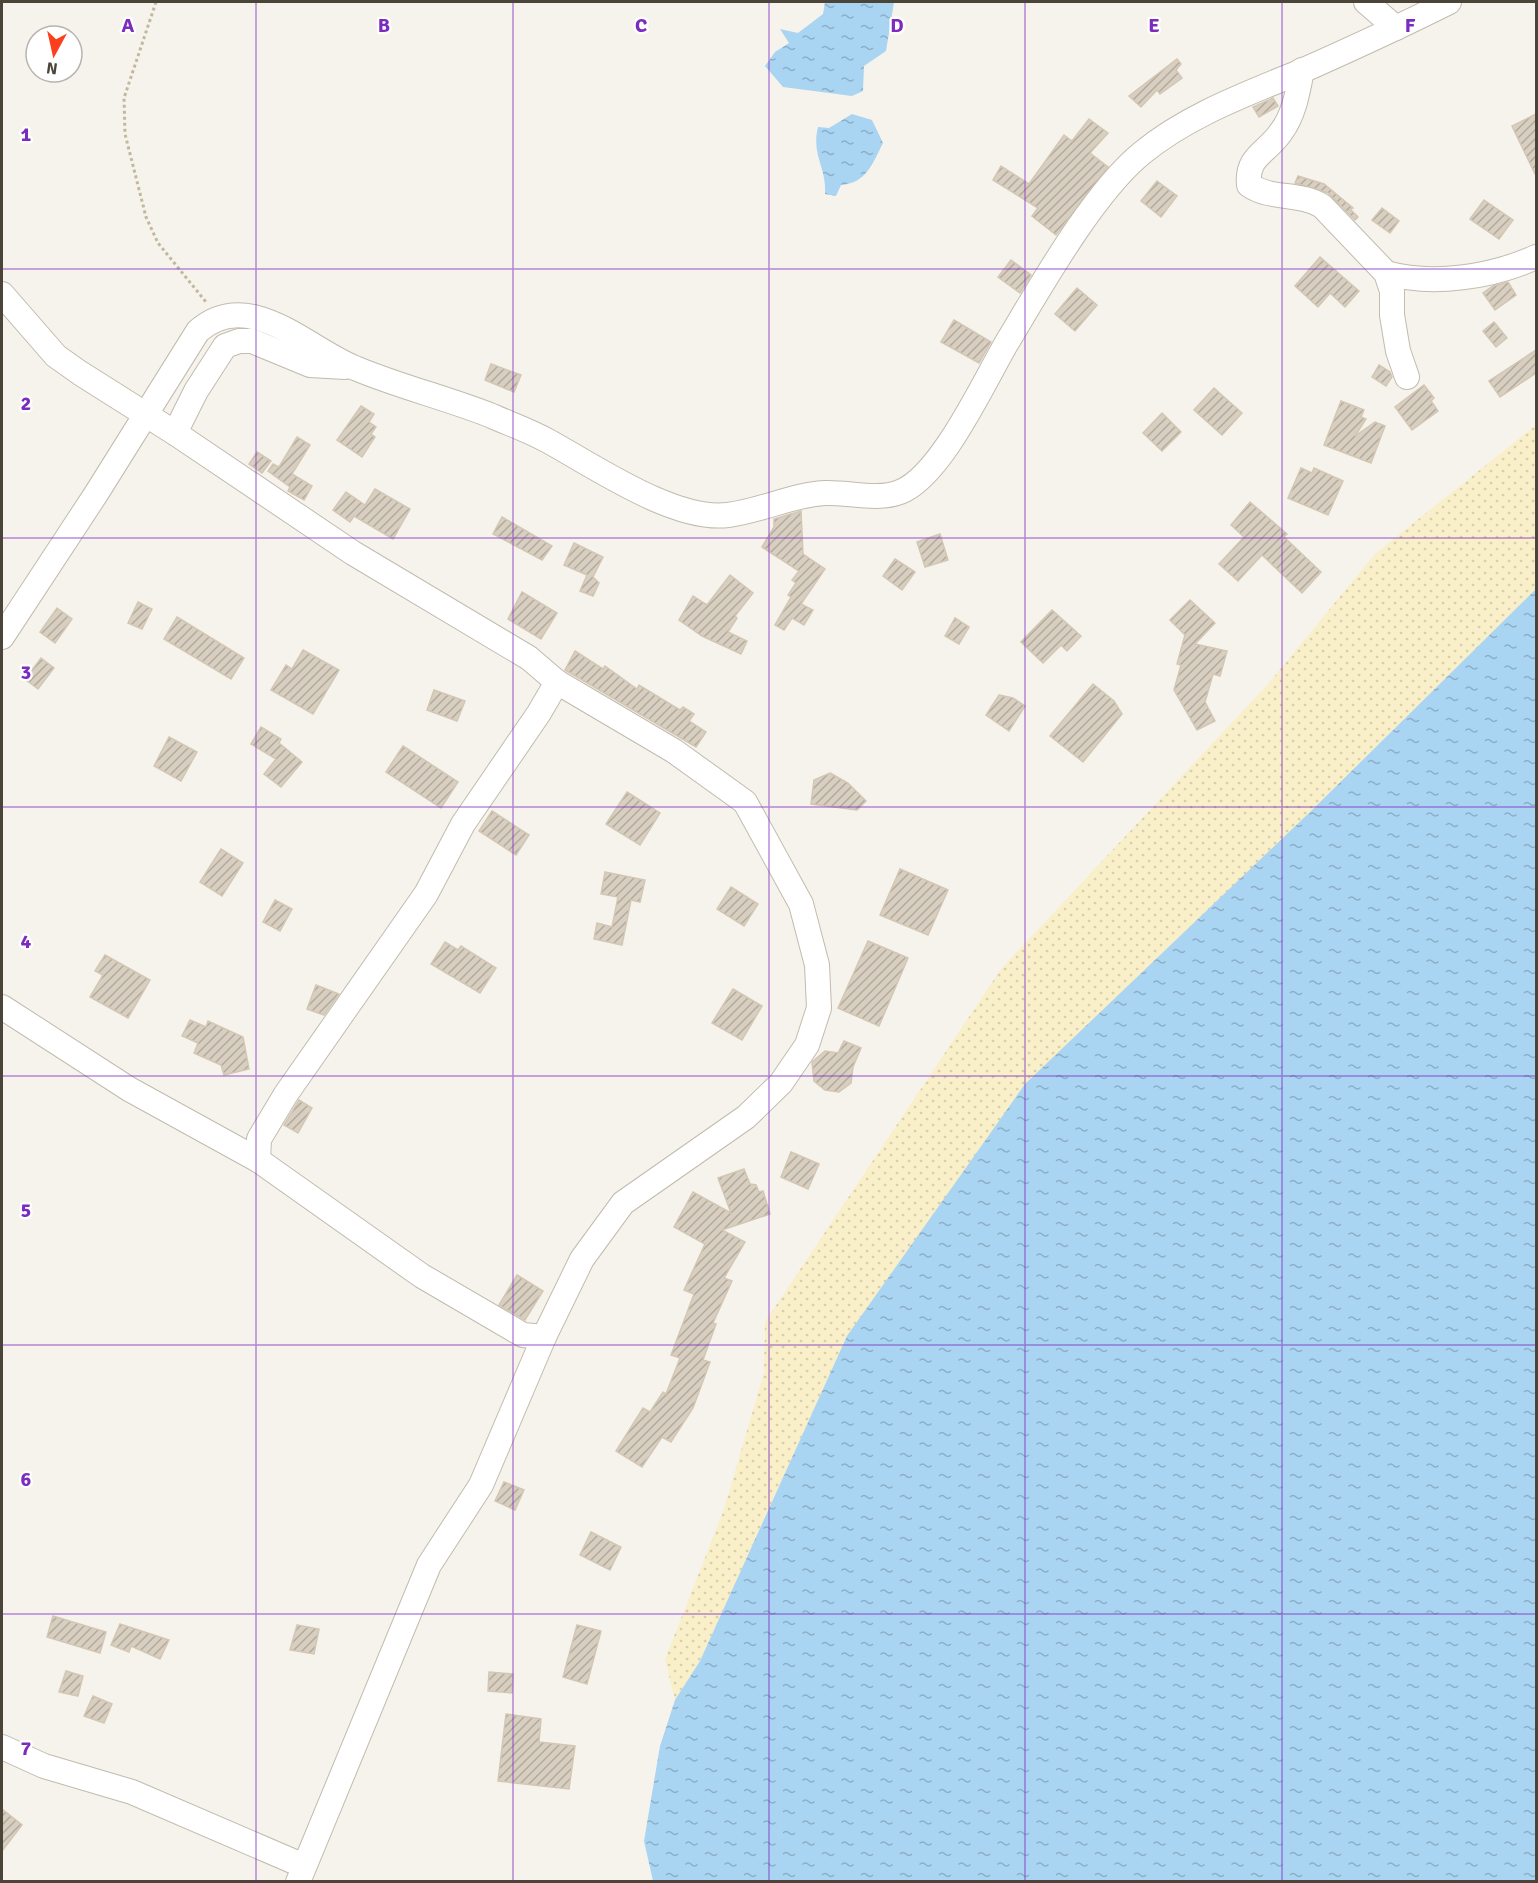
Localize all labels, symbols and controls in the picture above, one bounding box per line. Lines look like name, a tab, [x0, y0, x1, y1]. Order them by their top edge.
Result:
text: A	[122, 13, 135, 38]
text: B	[378, 13, 390, 38]
text: C	[635, 13, 647, 38]
text: D	[890, 13, 904, 38]
text: E	[1148, 13, 1160, 38]
text: F	[1405, 13, 1416, 38]
north arrow	[24, 24, 84, 84]
text: N	[45, 57, 59, 79]
text: 1	[21, 122, 32, 147]
text: 2	[21, 391, 31, 416]
text: 3	[21, 660, 31, 685]
text: 4	[21, 929, 32, 954]
text: 5	[21, 1198, 31, 1223]
text: 6	[21, 1467, 32, 1492]
text: 7	[21, 1736, 32, 1761]

